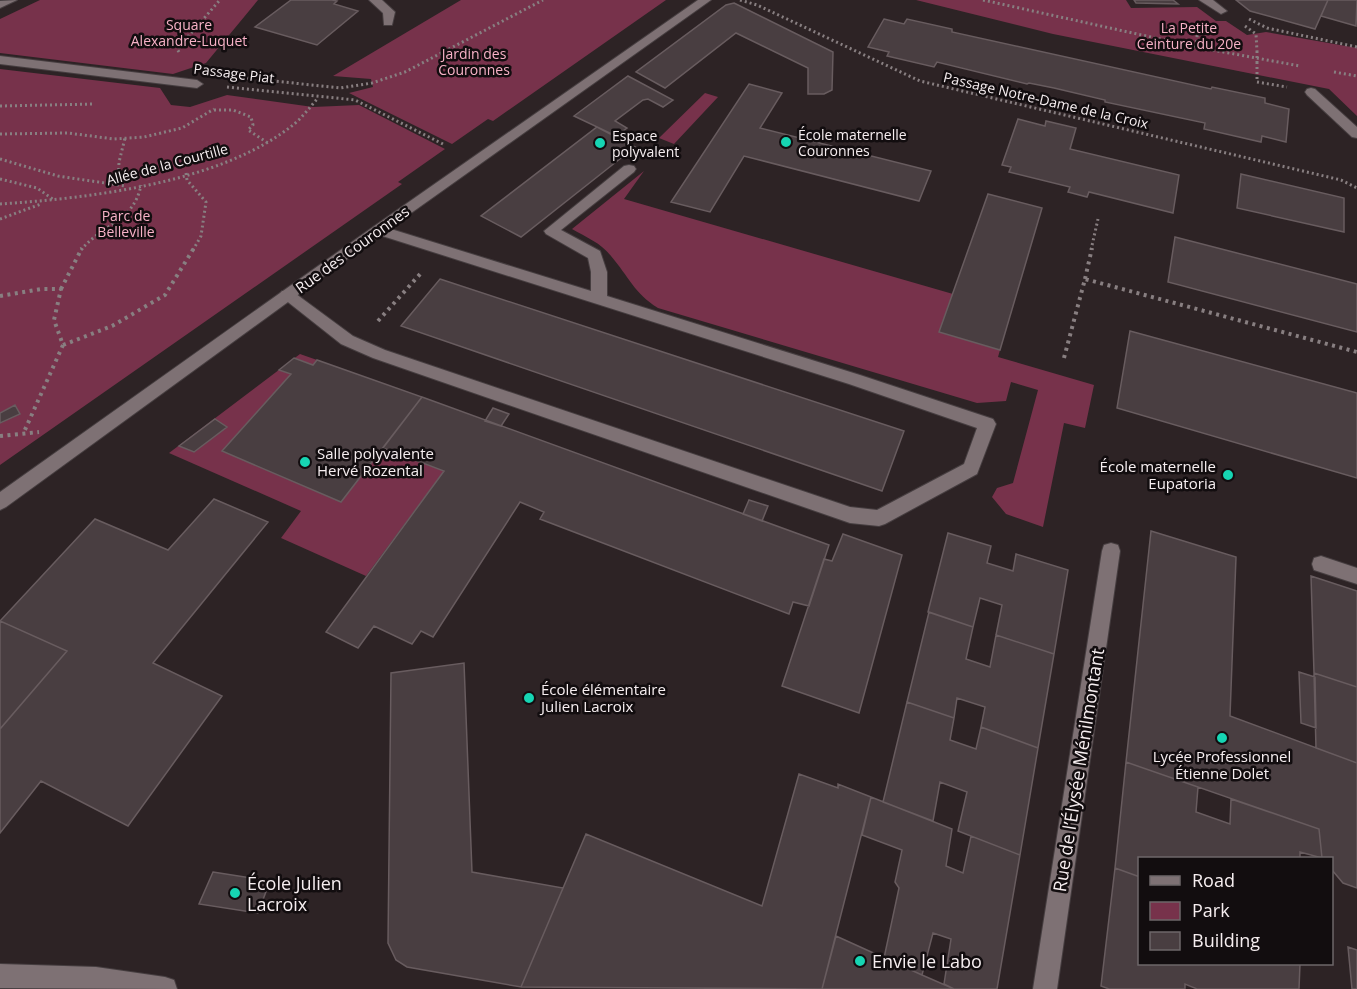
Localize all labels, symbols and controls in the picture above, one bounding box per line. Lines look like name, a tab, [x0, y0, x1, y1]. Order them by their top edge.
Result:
park label: Square Alexandre-Luquet	[131, 15, 247, 50]
park label: La Petite Ceinture du 20e	[1137, 18, 1241, 53]
park label: Jardin des Couronnes	[438, 44, 510, 79]
street label: Passage Piat	[193, 59, 275, 87]
street label: Passage Notre-Dame de la Croix	[942, 67, 1151, 133]
place label: École maternelle Couronnes	[798, 125, 907, 160]
place label: Espace polyvalent	[612, 126, 679, 161]
marker: École maternelle Couronnes	[779, 135, 793, 149]
marker: Espace polyvalent	[593, 136, 607, 150]
street label: Allée de la Courtille	[104, 139, 230, 189]
street label: Rue des Couronnes	[291, 201, 413, 297]
park label: Parc de Belleville	[97, 206, 155, 241]
place label: Salle polyvalente Hervé Rozental	[317, 443, 434, 480]
marker: Salle polyvalente Hervé Rozental	[298, 455, 312, 469]
place label: École maternelle Eupatoria	[1100, 456, 1216, 493]
marker: École maternelle Eupatoria	[1221, 468, 1235, 482]
street label: Rue de l’Élysée Ménilmontant	[1047, 647, 1109, 893]
place label: École élémentaire Julien Lacroix	[539, 679, 666, 716]
marker: École élémentaire Julien Lacroix	[522, 691, 536, 705]
marker: Lycée Professionnel Étienne Dolet	[1215, 731, 1229, 745]
place label: Lycée Professionnel Étienne Dolet	[1153, 746, 1291, 783]
legend	[1138, 857, 1333, 965]
text: Road	[1192, 868, 1235, 892]
place label: École Julien Lacroix	[247, 871, 342, 916]
marker: École Julien Lacroix	[228, 886, 242, 900]
text: Park	[1192, 898, 1230, 922]
text: Building	[1192, 928, 1260, 952]
place label: Envie le Labo	[872, 949, 982, 973]
marker: Envie le Labo	[853, 954, 867, 968]

